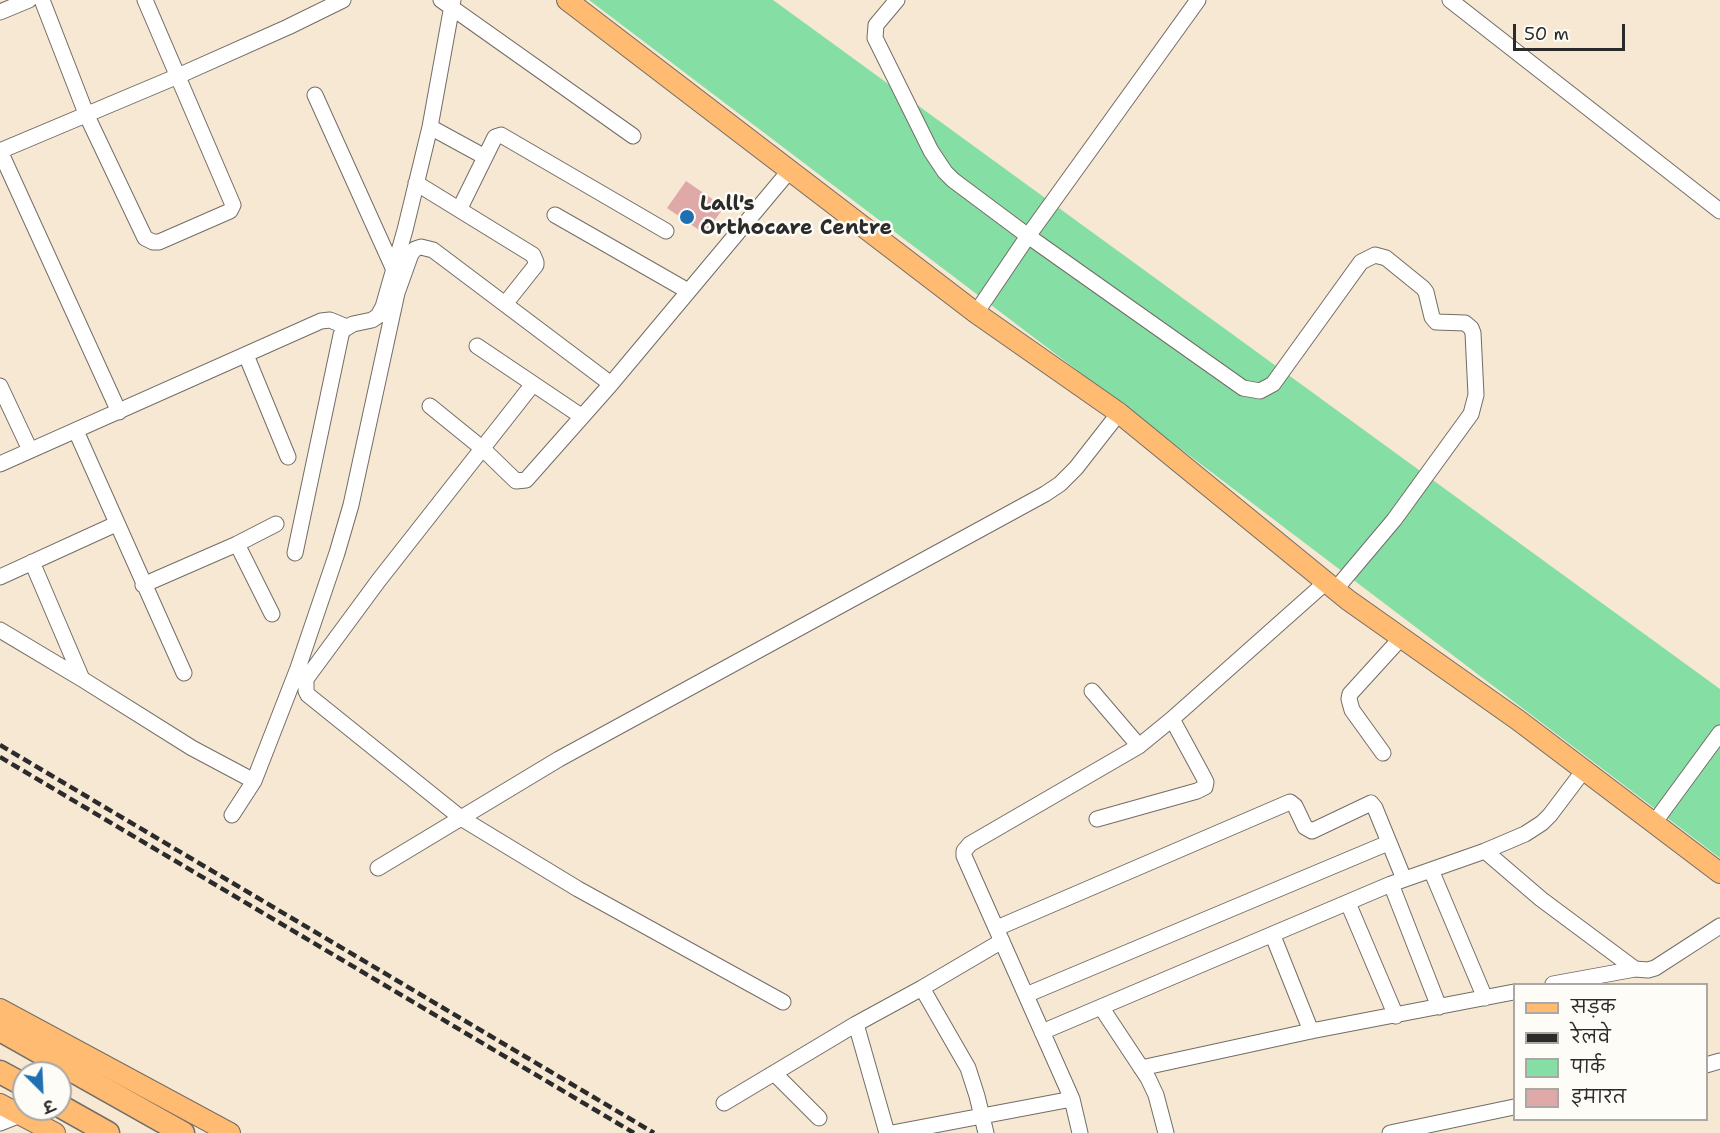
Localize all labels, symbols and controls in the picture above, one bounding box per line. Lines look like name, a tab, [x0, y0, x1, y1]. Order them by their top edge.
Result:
scale bar	[1516, 12, 1628, 50]
text: 50 m	[1524, 22, 1569, 46]
place label: Lall's Orthocare Centre	[700, 192, 892, 242]
marker: Lall's Orthocare Centre	[678, 208, 696, 226]
legend	[1513, 983, 1708, 1121]
text: सड़क	[1571, 995, 1615, 1019]
text: रेलवे	[1571, 1025, 1611, 1049]
text: पार्क	[1571, 1055, 1605, 1079]
north arrow	[12, 1061, 72, 1121]
text: इमारत	[1571, 1085, 1626, 1109]
text: उ	[40, 1094, 58, 1118]

